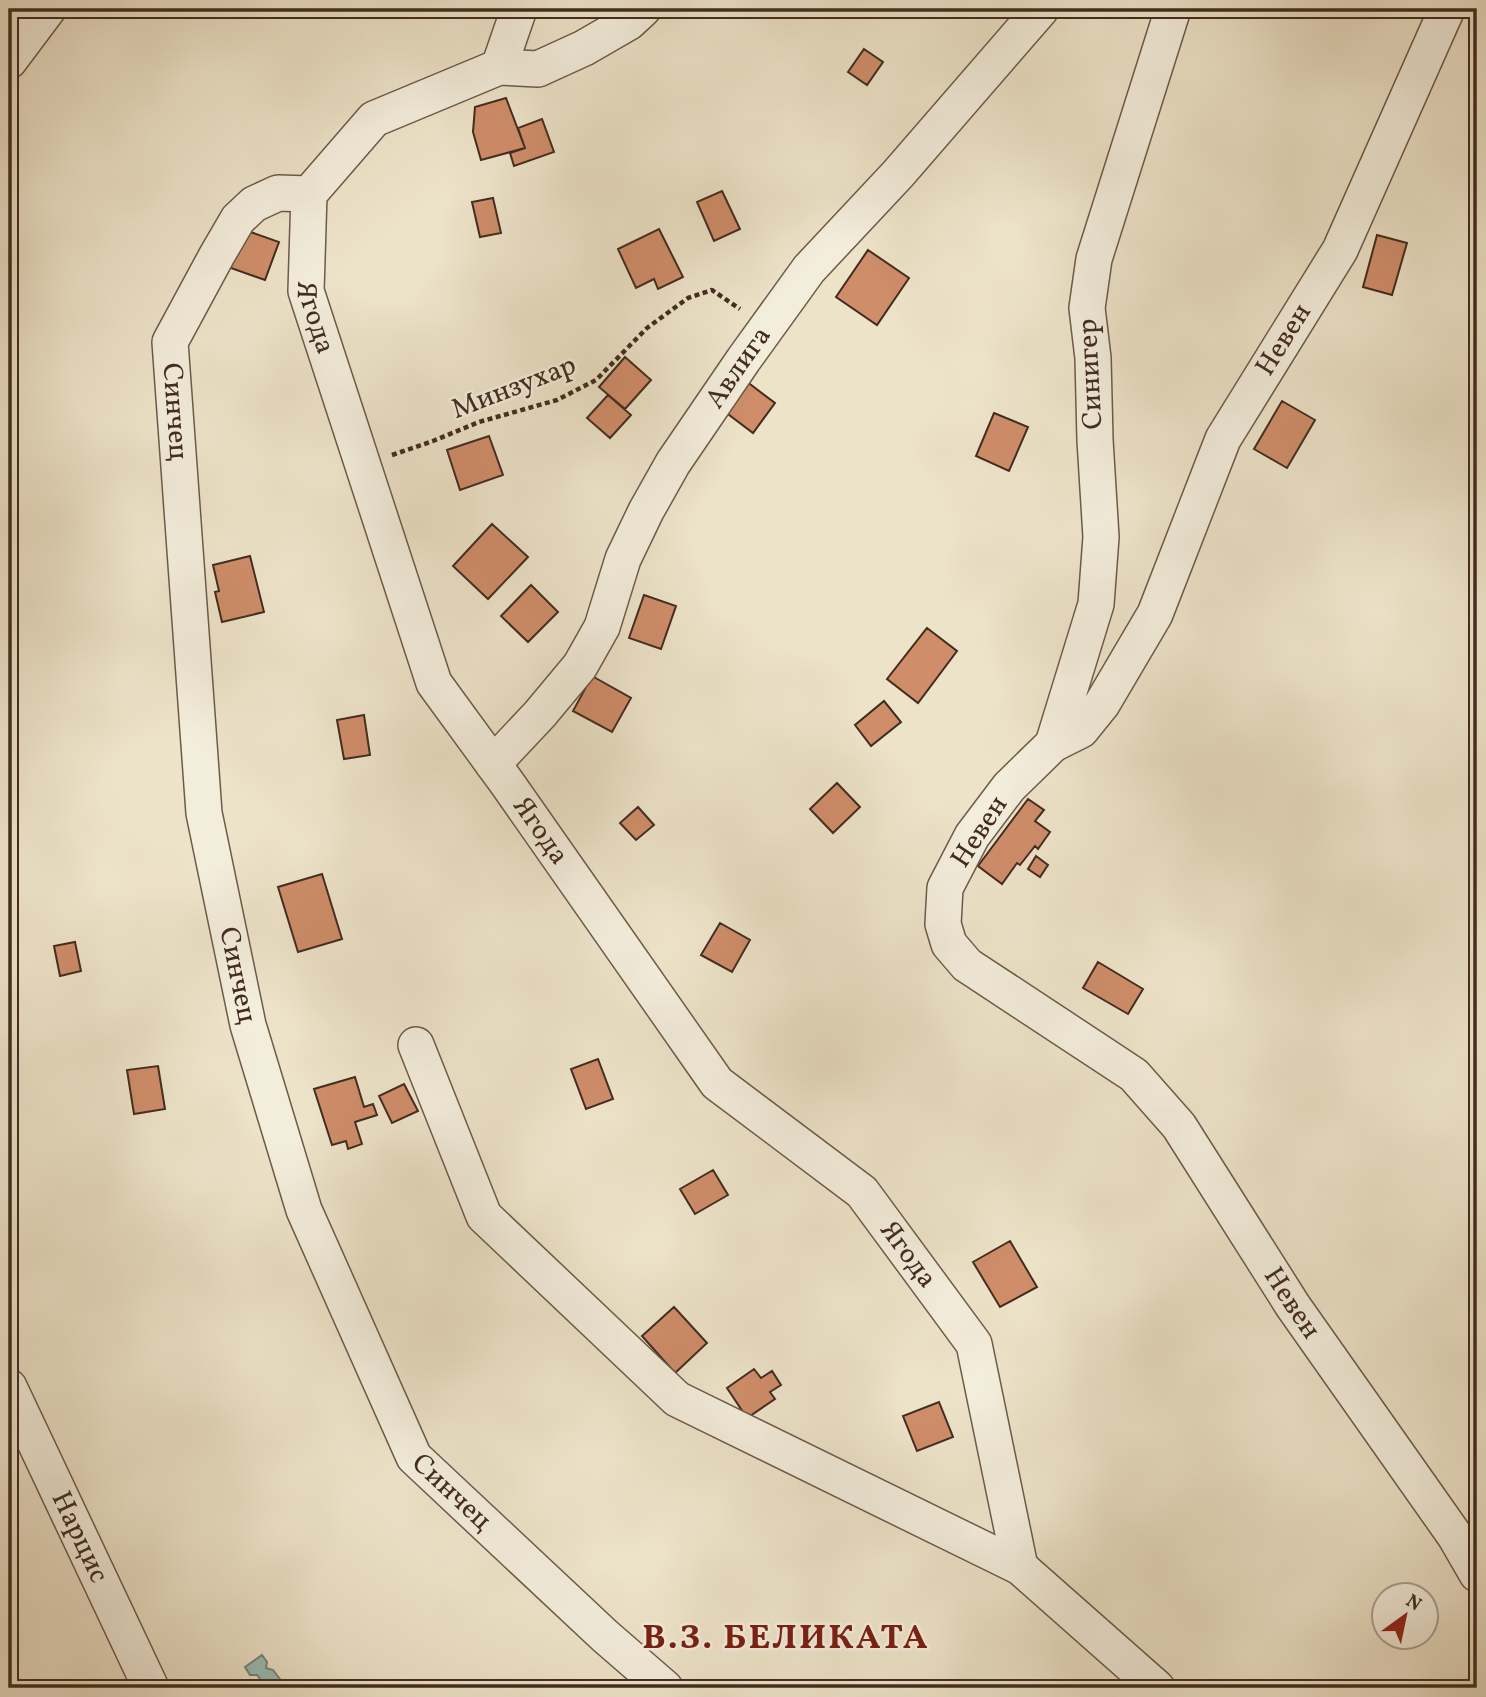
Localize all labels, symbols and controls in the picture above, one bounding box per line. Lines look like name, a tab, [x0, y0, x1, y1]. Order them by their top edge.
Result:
street label: Ягода	[286, 281, 345, 359]
street label: Невен	[1247, 296, 1321, 384]
street label: Авлига	[696, 318, 781, 417]
street label: Синигер	[1069, 318, 1113, 430]
street label: Минзухар	[446, 346, 582, 430]
street label: Синчец	[152, 362, 198, 462]
street label: Невен	[942, 788, 1018, 876]
street label: Ягода	[503, 789, 578, 873]
street label: Синчец	[209, 923, 267, 1027]
street label: Ягода	[870, 1213, 946, 1296]
street label: Невен	[1254, 1260, 1330, 1347]
street label: Синчец	[403, 1445, 501, 1540]
street label: Нарцис	[41, 1485, 118, 1589]
north arrow	[1370, 1582, 1440, 1652]
text: N	[1400, 1589, 1426, 1618]
district label: В.З. БЕЛИКАТА	[642, 1615, 930, 1663]

